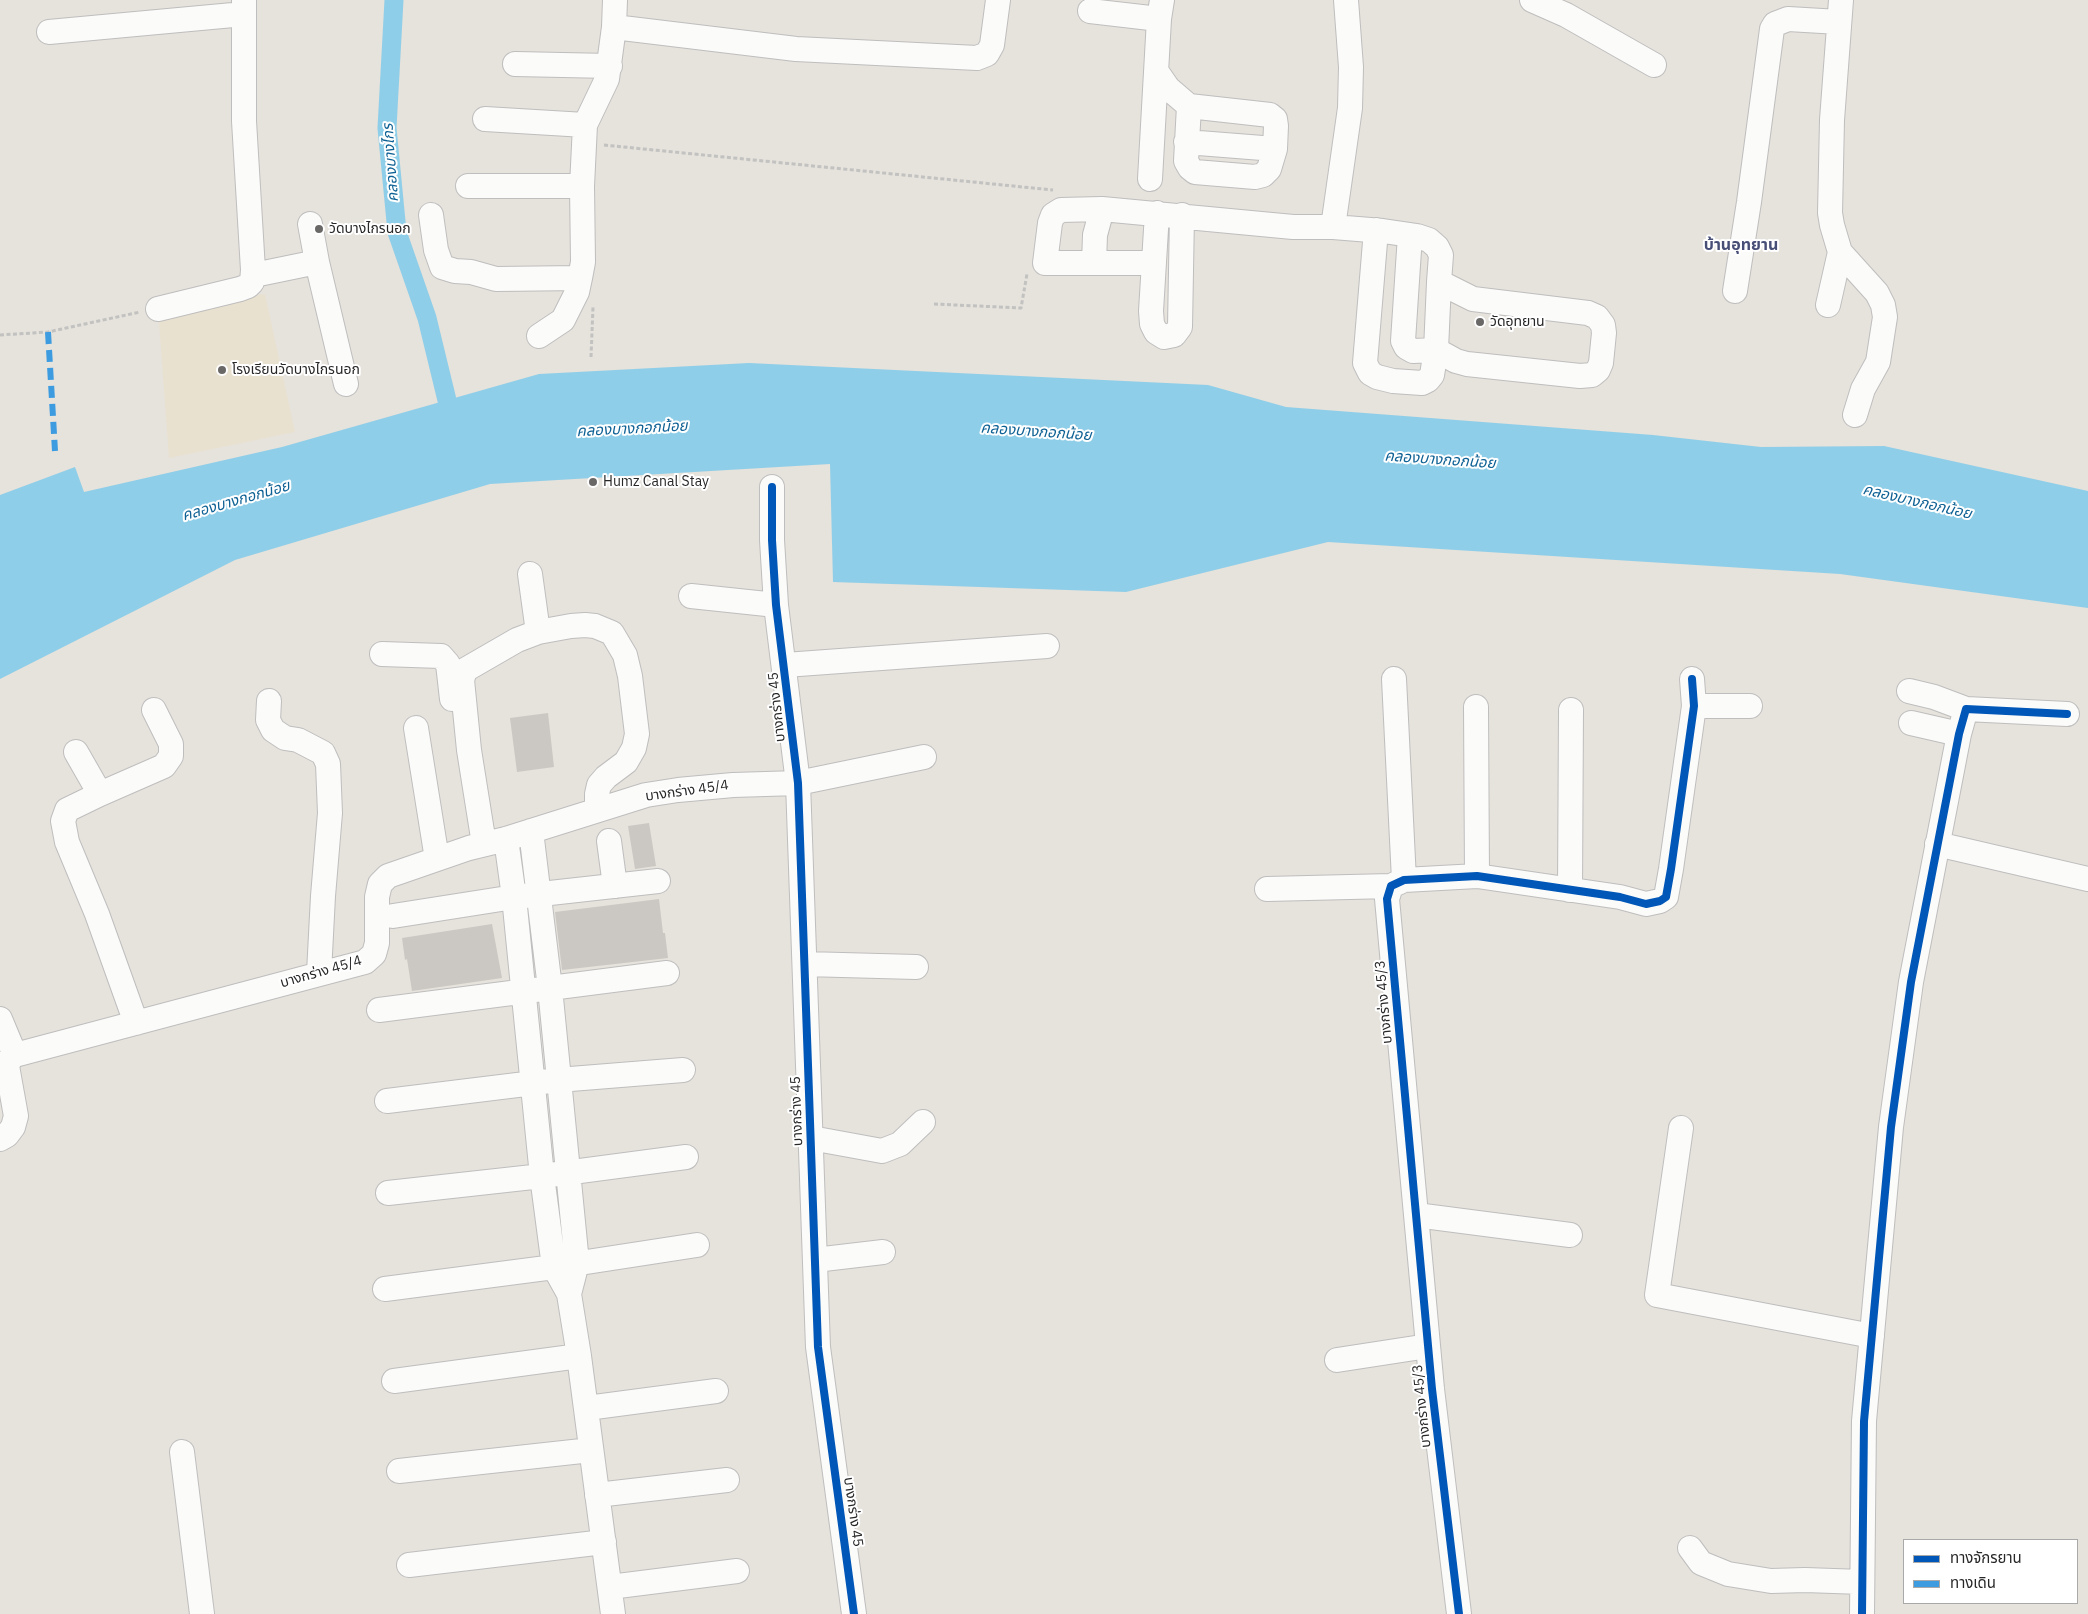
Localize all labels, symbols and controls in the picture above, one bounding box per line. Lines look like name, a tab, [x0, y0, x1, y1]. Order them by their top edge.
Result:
water label: คลองบางไกร	[379, 123, 403, 203]
place label: วัดบางไกรนอก	[329, 221, 411, 237]
marker: วัดบางไกรนอก	[313, 223, 325, 235]
district label: บ้านอุทยาน	[1704, 235, 1778, 255]
place label: วัดอุทยาน	[1490, 314, 1545, 330]
marker: วัดอุทยาน	[1474, 316, 1486, 328]
place label: โรงเรียนวัดบางไกรนอก	[232, 362, 360, 378]
marker: โรงเรียนวัดบางไกรนอก	[216, 364, 228, 376]
water label: คลองบางกอกน้อย	[576, 417, 688, 441]
water label: คลองบางกอกน้อย	[980, 419, 1092, 445]
water label: คลองบางกอกน้อย	[1384, 447, 1496, 473]
place label: Humz Canal Stay	[603, 474, 709, 490]
marker: Humz Canal Stay	[587, 476, 599, 488]
water label: คลองบางกอกน้อย	[180, 477, 292, 525]
water label: คลองบางกอกน้อย	[1861, 481, 1973, 523]
street label: บางกร่าง 45	[765, 671, 789, 743]
street label: บางกร่าง 45/4	[644, 777, 730, 805]
street label: บางกร่าง 45/4	[278, 952, 364, 992]
street label: บางกร่าง 45/3	[1372, 959, 1396, 1045]
street label: บางกร่าง 45	[787, 1076, 807, 1146]
street label: บางกร่าง 45/3	[1409, 1363, 1435, 1449]
street label: บางกร่าง 45	[840, 1476, 866, 1548]
legend	[1903, 1539, 2078, 1604]
text: ทางจักรยาน	[1950, 1548, 2022, 1567]
text: ทางเดิน	[1950, 1573, 1996, 1592]

